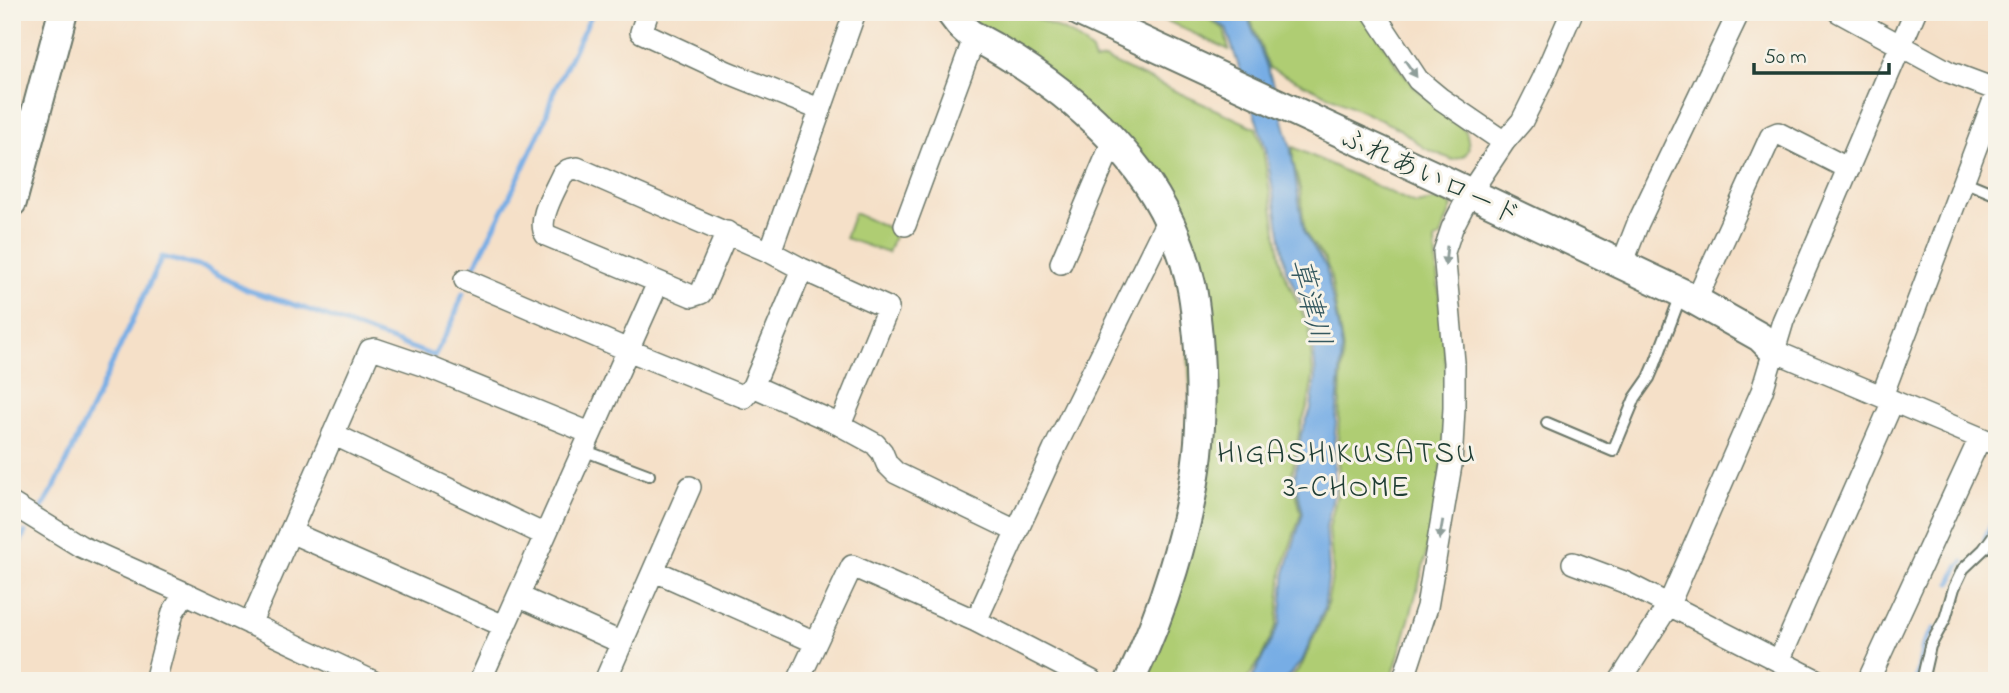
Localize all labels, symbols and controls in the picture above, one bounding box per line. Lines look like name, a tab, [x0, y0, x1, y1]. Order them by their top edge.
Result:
scale bar	[1754, 32, 1888, 76]
text: 50 m	[1764, 43, 1807, 73]
one-way arrow	[1404, 60, 1418, 78]
street label: ふれあいロード	[1332, 118, 1527, 238]
one-way arrow	[1440, 245, 1451, 267]
water label: 草津川	[1276, 254, 1340, 352]
district label: HIGASHIKUSATSU 3-CHOME	[1217, 433, 1477, 511]
one-way arrow	[1435, 519, 1446, 541]

